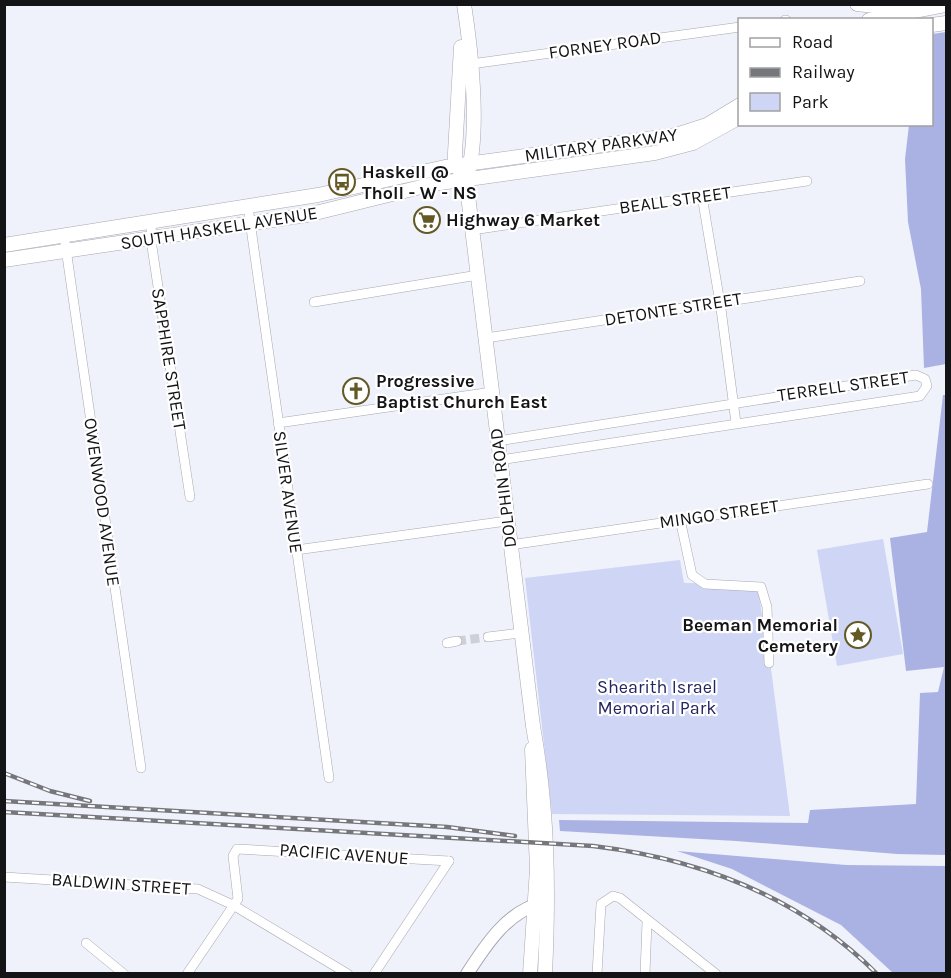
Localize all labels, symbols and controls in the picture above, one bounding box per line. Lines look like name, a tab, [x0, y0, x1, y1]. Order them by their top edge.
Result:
legend	[738, 18, 933, 126]
street label: FORNEY ROAD	[547, 26, 663, 64]
text: Road	[792, 31, 833, 53]
text: Railway	[792, 61, 855, 83]
text: Park	[792, 91, 829, 113]
street label: MILITARY PARKWAY	[523, 123, 679, 167]
place label: Haskell @ Tholl - W - NS	[362, 161, 477, 204]
bus stop icon: Haskell @ Tholl - W - NS	[327, 167, 357, 197]
street label: BEALL STREET	[618, 181, 732, 219]
street label: SOUTH HASKELL AVENUE	[119, 202, 319, 254]
supermarket icon: Highway 6 Market	[412, 205, 442, 235]
place label: Highway 6 Market	[446, 209, 600, 231]
street label: SAPPHIRE STREET	[147, 286, 191, 432]
street label: DETONTE STREET	[603, 287, 743, 331]
street label: TERRELL STREET	[776, 366, 910, 406]
place label: Progressive Baptist Church East	[376, 370, 547, 413]
church icon: Progressive Baptist Church East	[341, 376, 371, 406]
street label: OWENWOOD AVENUE	[79, 416, 125, 588]
street label: DOLPHIN ROAD	[485, 427, 521, 549]
street label: SILVER AVENUE	[269, 429, 307, 555]
street label: MINGO STREET	[658, 495, 780, 533]
place label: Beeman Memorial Cemetery	[682, 614, 838, 657]
place icon: Beeman Memorial Cemetery	[843, 620, 873, 650]
park label: Shearith Israel Memorial Park	[597, 676, 717, 719]
street label: PACIFIC AVENUE	[279, 839, 409, 869]
street label: BALDWIN STREET	[51, 868, 191, 900]

